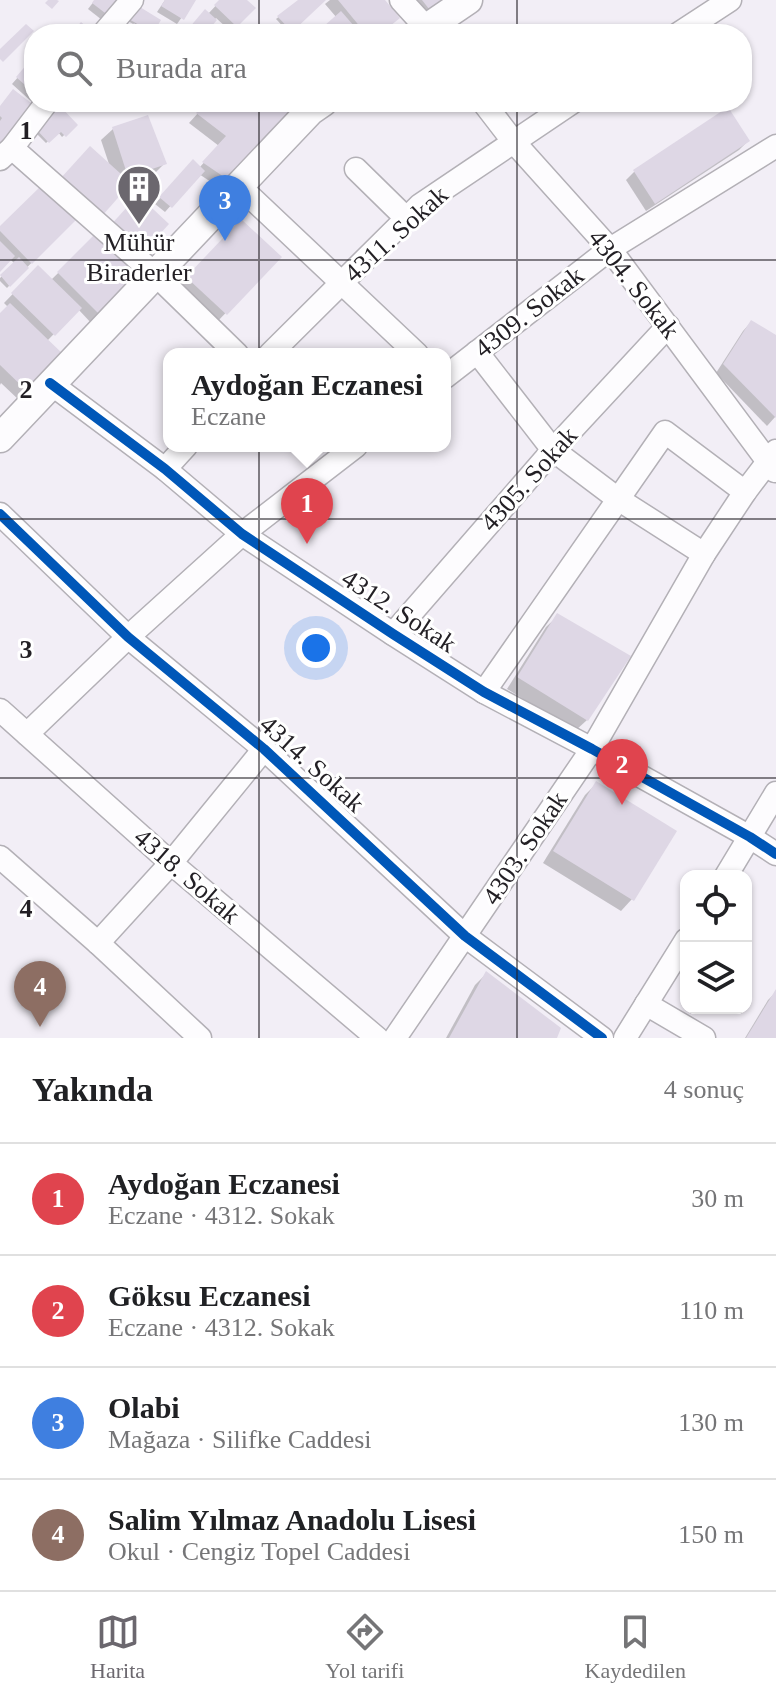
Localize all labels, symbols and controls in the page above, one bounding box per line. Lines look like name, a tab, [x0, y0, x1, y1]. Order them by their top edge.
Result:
search box	[24, 24, 752, 112]
icon: search	[52, 46, 96, 90]
text: Burada ara	[116, 51, 247, 84]
text: 1	[20, 116, 33, 145]
building icon: Mühür Biraderler	[115, 163, 163, 226]
pin: 3	[199, 175, 251, 241]
street label: 4311. Sokak	[338, 180, 454, 288]
street label: 4304. Sokak	[583, 224, 685, 344]
place label: Mühür Biraderler	[86, 228, 192, 287]
street label: 4309. Sokak	[469, 261, 589, 363]
popup	[163, 348, 451, 452]
text: Aydoğan Eczanesi	[191, 368, 423, 401]
text: 2	[20, 375, 33, 404]
text: Eczane	[191, 402, 266, 431]
street label: 4305. Sokak	[475, 421, 583, 537]
pin: 1	[281, 478, 333, 544]
street label: 4312. Sokak	[337, 563, 461, 659]
your location	[296, 628, 336, 668]
text: 3	[20, 635, 33, 664]
street label: 4314. Sokak	[254, 710, 370, 818]
pin: 2	[596, 739, 648, 805]
street label: 4303. Sokak	[477, 786, 573, 910]
street label: 4318. Sokak	[128, 822, 246, 930]
map controls	[680, 870, 752, 1014]
button: locate	[680, 870, 752, 942]
text: 4	[20, 894, 33, 923]
button: layers	[680, 942, 752, 1014]
pin: 4	[14, 961, 66, 1027]
text: Yakında	[32, 1071, 153, 1108]
text: 4 sonuç	[664, 1075, 744, 1104]
text: Aydoğan Eczanesi	[108, 1167, 340, 1200]
text: 1	[52, 1184, 65, 1213]
text: 30 m	[691, 1184, 744, 1213]
text: Eczane · 4312. Sokak	[108, 1201, 335, 1230]
text: Göksu Eczanesi	[108, 1279, 311, 1312]
text: 2	[52, 1296, 65, 1325]
text: 110 m	[679, 1296, 744, 1325]
text: Eczane · 4312. Sokak	[108, 1313, 335, 1342]
text: Olabi	[108, 1391, 180, 1424]
text: 3	[52, 1408, 65, 1437]
text: 130 m	[678, 1408, 744, 1437]
text: Mağaza · Silifke Caddesi	[108, 1425, 372, 1454]
text: Salim Yılmaz Anadolu Lisesi	[108, 1503, 476, 1536]
text: 4	[52, 1520, 65, 1549]
text: 150 m	[678, 1520, 744, 1549]
text: Okul · Cengiz Topel Caddesi	[108, 1537, 410, 1566]
tab: Harita	[90, 1610, 145, 1684]
tab: Yol tarifi	[325, 1610, 404, 1684]
tab: Kaydedilen	[585, 1610, 686, 1684]

